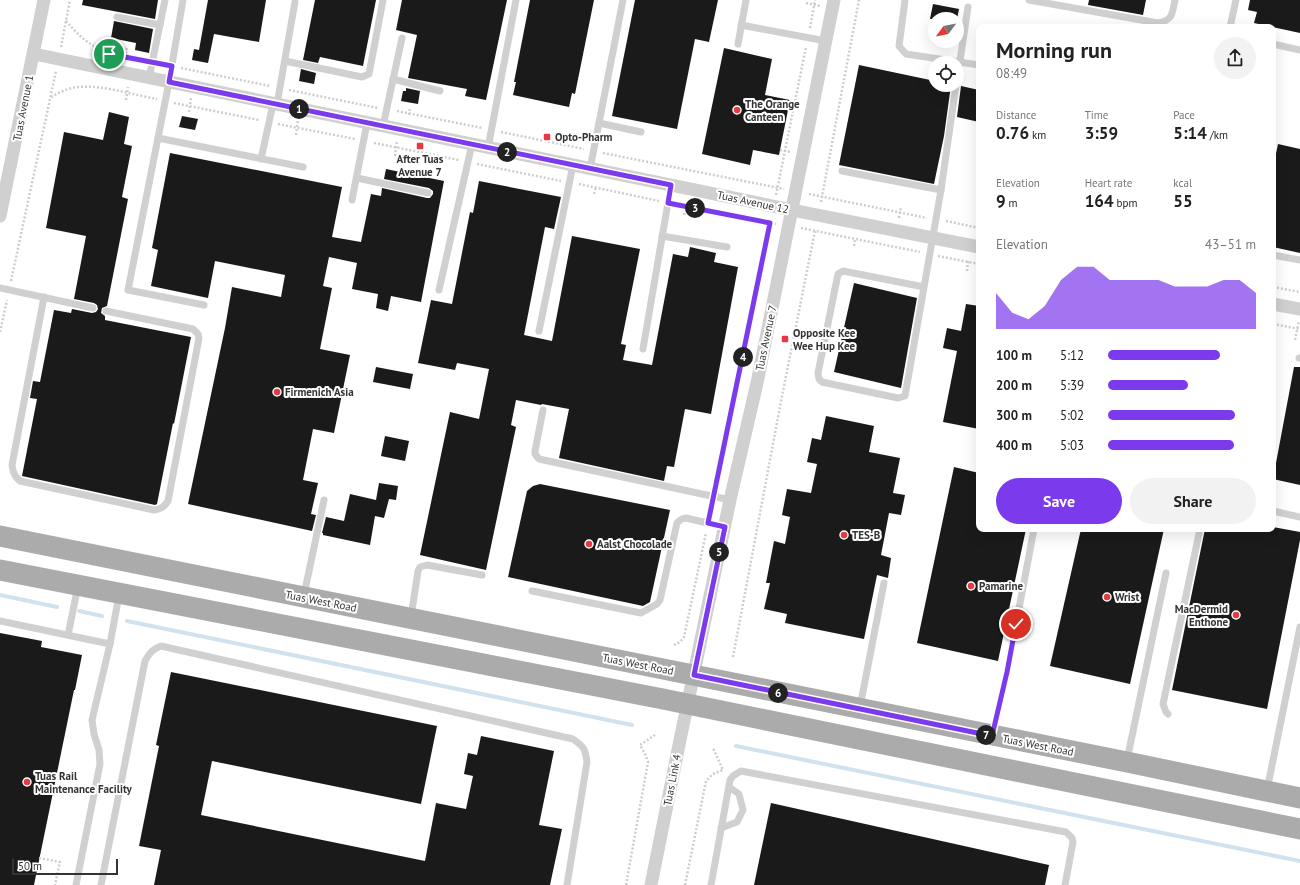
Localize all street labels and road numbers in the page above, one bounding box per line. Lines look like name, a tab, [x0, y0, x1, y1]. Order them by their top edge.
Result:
street label: Tuas Avenue 1	[10, 74, 36, 142]
street label: Tuas Avenue 12	[716, 188, 790, 216]
street label: Tuas Avenue 7	[752, 304, 780, 372]
street label: Tuas West Road	[284, 587, 358, 615]
street label: Tuas West Road	[601, 650, 675, 678]
street label: Tuas West Road	[1001, 731, 1075, 759]
street label: Tuas Link 4	[660, 753, 684, 807]

